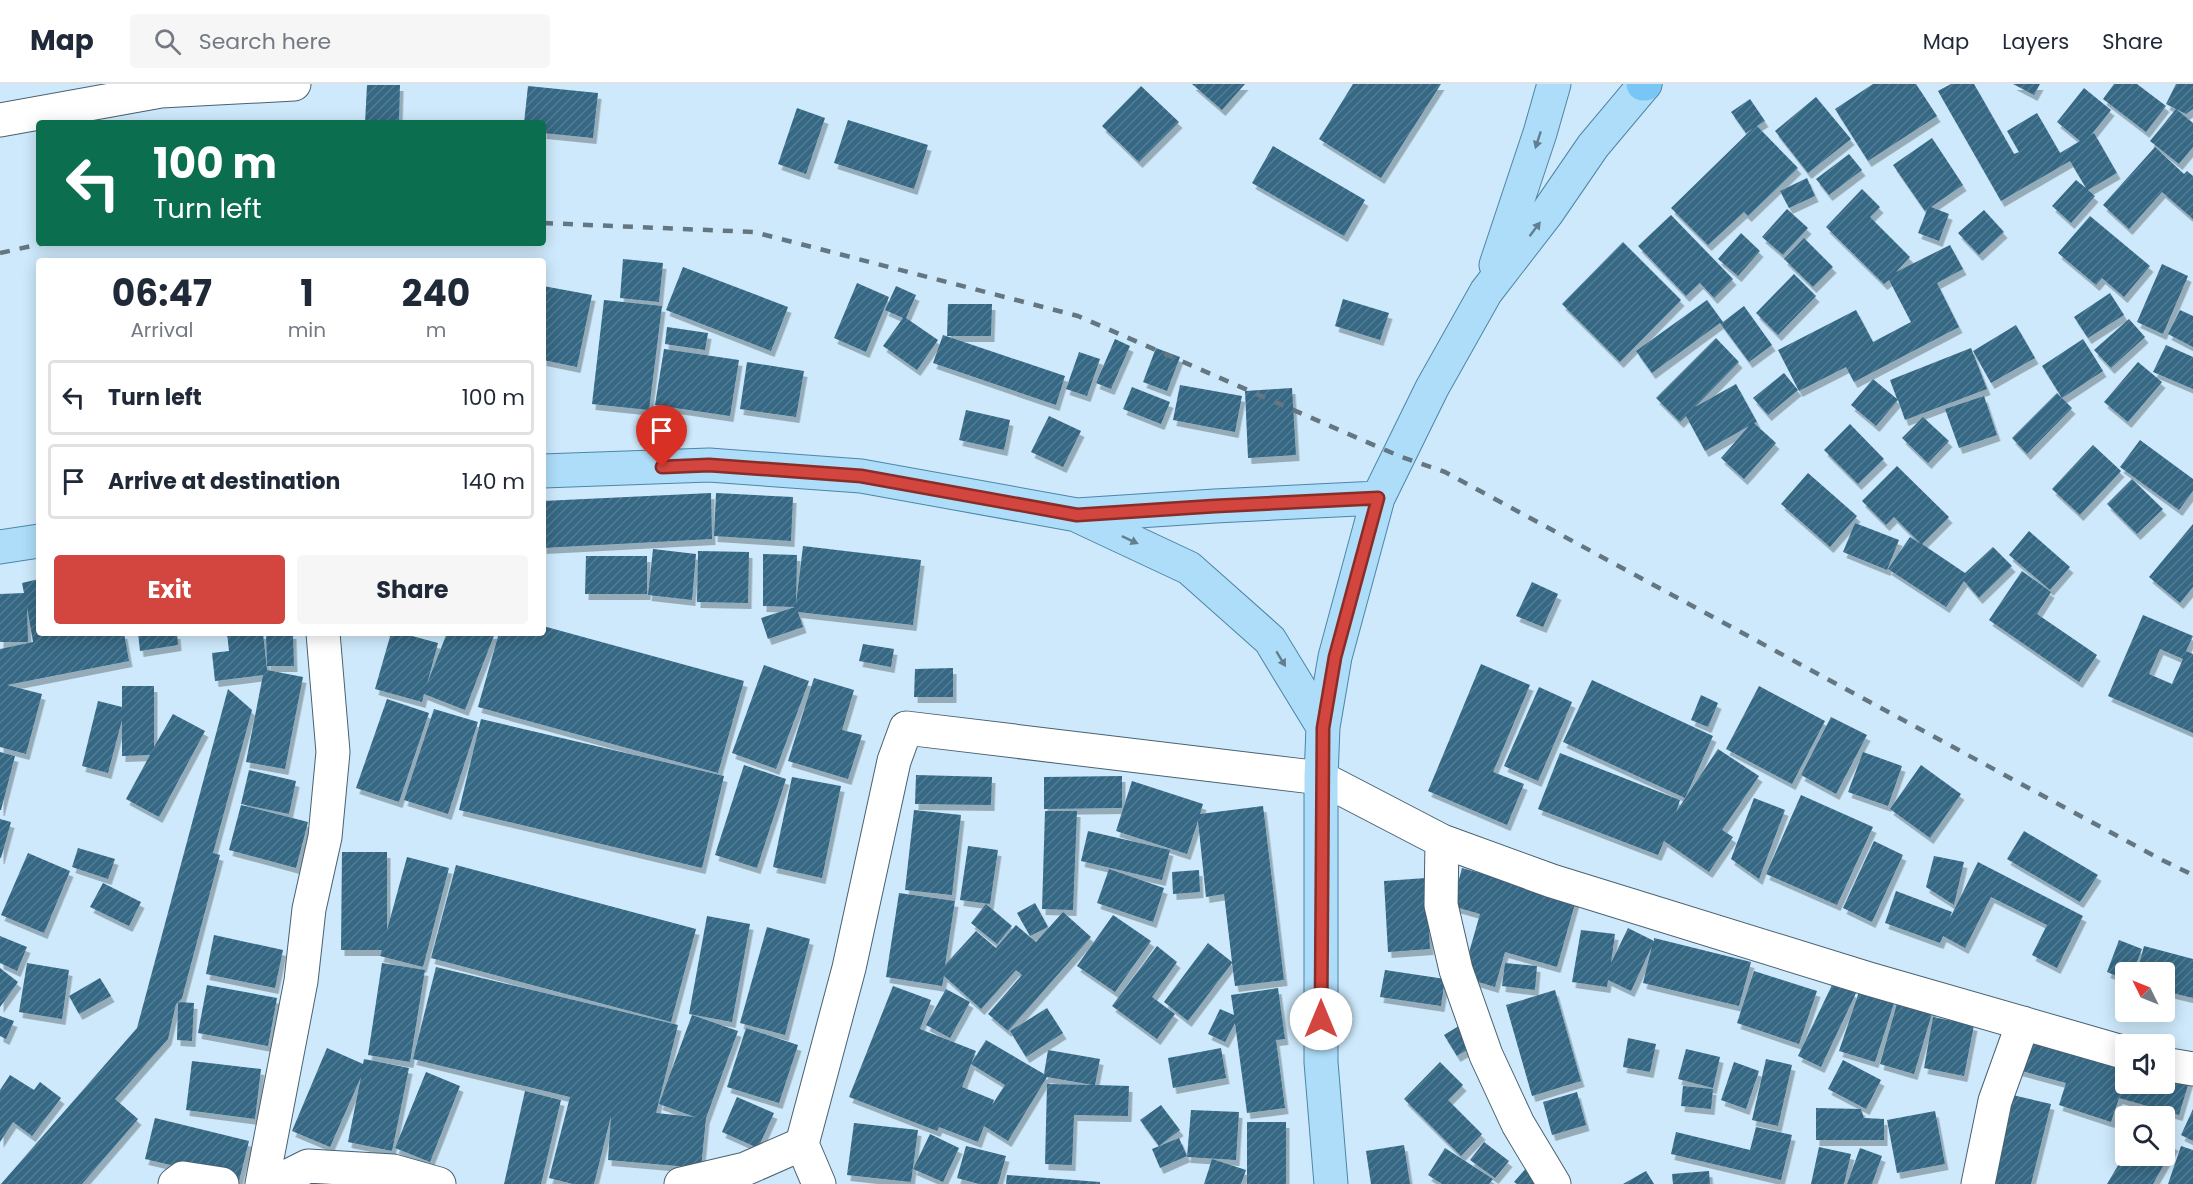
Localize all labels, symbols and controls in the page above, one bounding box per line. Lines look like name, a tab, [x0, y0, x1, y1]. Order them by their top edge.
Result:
search box	[130, 14, 550, 68]
text: Map	[30, 21, 94, 60]
icon: search	[151, 25, 184, 58]
text: Search here	[199, 26, 331, 57]
text: Map	[1923, 27, 1969, 56]
text: Layers	[2002, 27, 2069, 56]
text: Share	[2102, 27, 2163, 56]
one-way arrow	[1532, 131, 1542, 149]
text: 100 m	[153, 134, 277, 193]
icon: left	[54, 144, 132, 222]
text: Turn left	[153, 190, 262, 227]
one-way arrow	[1528, 221, 1540, 236]
text: 06:47	[112, 268, 212, 319]
text: 1	[300, 268, 314, 319]
text: 240	[402, 268, 470, 319]
text: Arrival	[130, 316, 193, 344]
text: min	[288, 316, 326, 344]
text: m	[426, 316, 446, 344]
icon: left	[57, 381, 90, 414]
text: Turn left	[108, 382, 202, 413]
text: 100 m	[462, 382, 525, 413]
pin	[636, 405, 687, 467]
icon: arrive	[645, 414, 678, 447]
icon: arrive	[57, 465, 90, 498]
text: Arrive at destination	[108, 466, 340, 497]
text: 140 m	[462, 466, 525, 497]
one-way arrow	[1121, 536, 1138, 545]
button: Exit	[54, 555, 285, 624]
button: Share	[297, 555, 528, 624]
one-way arrow	[1275, 650, 1286, 667]
north arrow	[2115, 962, 2175, 1022]
map controls	[2115, 962, 2175, 1166]
position arrow	[1289, 987, 1353, 1051]
button: sound	[2115, 1034, 2175, 1094]
button: search	[2115, 1106, 2175, 1166]

